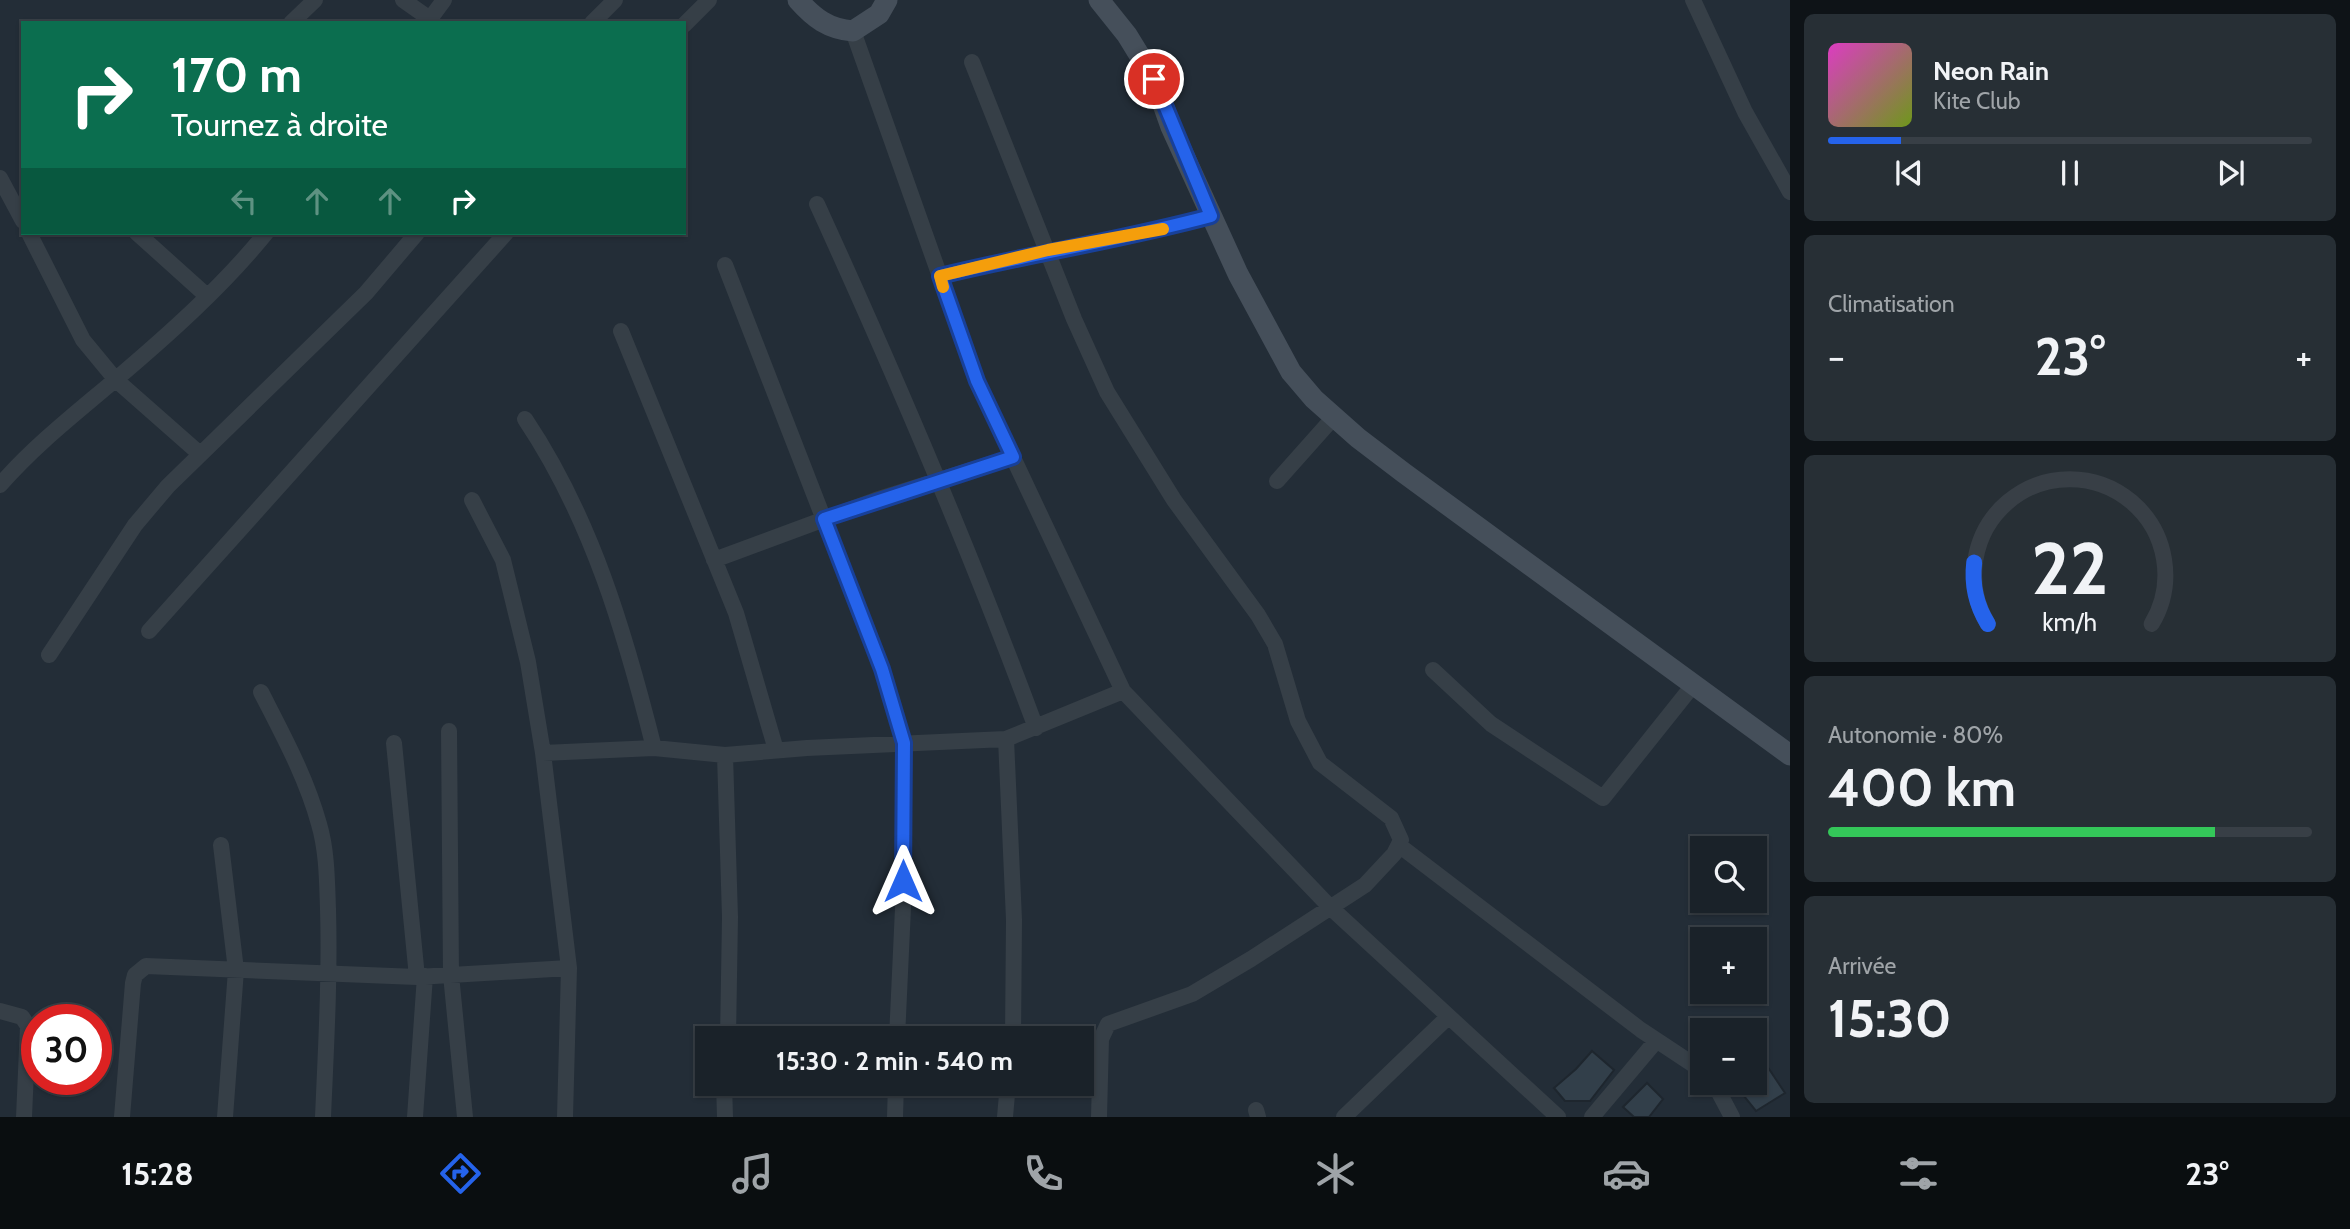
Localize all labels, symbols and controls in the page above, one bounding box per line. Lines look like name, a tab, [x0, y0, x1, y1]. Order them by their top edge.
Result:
text: 170 m	[171, 45, 302, 104]
icon: right	[56, 49, 147, 140]
pin	[1124, 49, 1184, 109]
text: Neon Rain	[1933, 55, 2049, 87]
icon: arrive	[1135, 60, 1173, 98]
text: Kite Club	[1933, 87, 2020, 115]
text: Tournez à droite	[171, 105, 388, 144]
icon: previous	[1890, 154, 1928, 192]
icon: pause	[2051, 154, 2089, 192]
icon: next	[2212, 154, 2250, 192]
icon: left	[225, 182, 263, 220]
icon: ahead	[298, 182, 336, 220]
icon: ahead	[371, 182, 409, 220]
icon: right	[444, 182, 482, 220]
text: Climatisation	[1828, 290, 1955, 318]
text: 23°	[2035, 325, 2105, 388]
text: −	[1828, 333, 1845, 380]
text: +	[2295, 333, 2312, 380]
text: 22	[2031, 525, 2109, 613]
text: km/h	[2043, 607, 2097, 637]
text: Autonomie · 80%	[1828, 721, 2003, 749]
text: 400 km	[1828, 756, 2016, 819]
map controls	[1690, 836, 1767, 1095]
button: search	[1690, 836, 1767, 913]
position arrow	[866, 844, 940, 918]
button: +	[1690, 927, 1767, 1004]
text: Arrivée	[1828, 952, 1896, 980]
text: 15:30	[1828, 987, 1951, 1050]
speed limit sign: 30	[21, 1004, 112, 1095]
button: −	[1690, 1018, 1767, 1095]
text: 15:30 · 2 min · 540 m	[776, 1045, 1013, 1077]
icon: directions	[436, 1149, 485, 1198]
icon: music	[728, 1149, 777, 1198]
icon: phone	[1019, 1149, 1068, 1198]
icon: climate	[1311, 1149, 1360, 1198]
icon: car	[1602, 1149, 1651, 1198]
icon: filters	[1894, 1149, 1943, 1198]
text: 15:28	[121, 1154, 194, 1193]
text: 23°	[2185, 1154, 2229, 1193]

